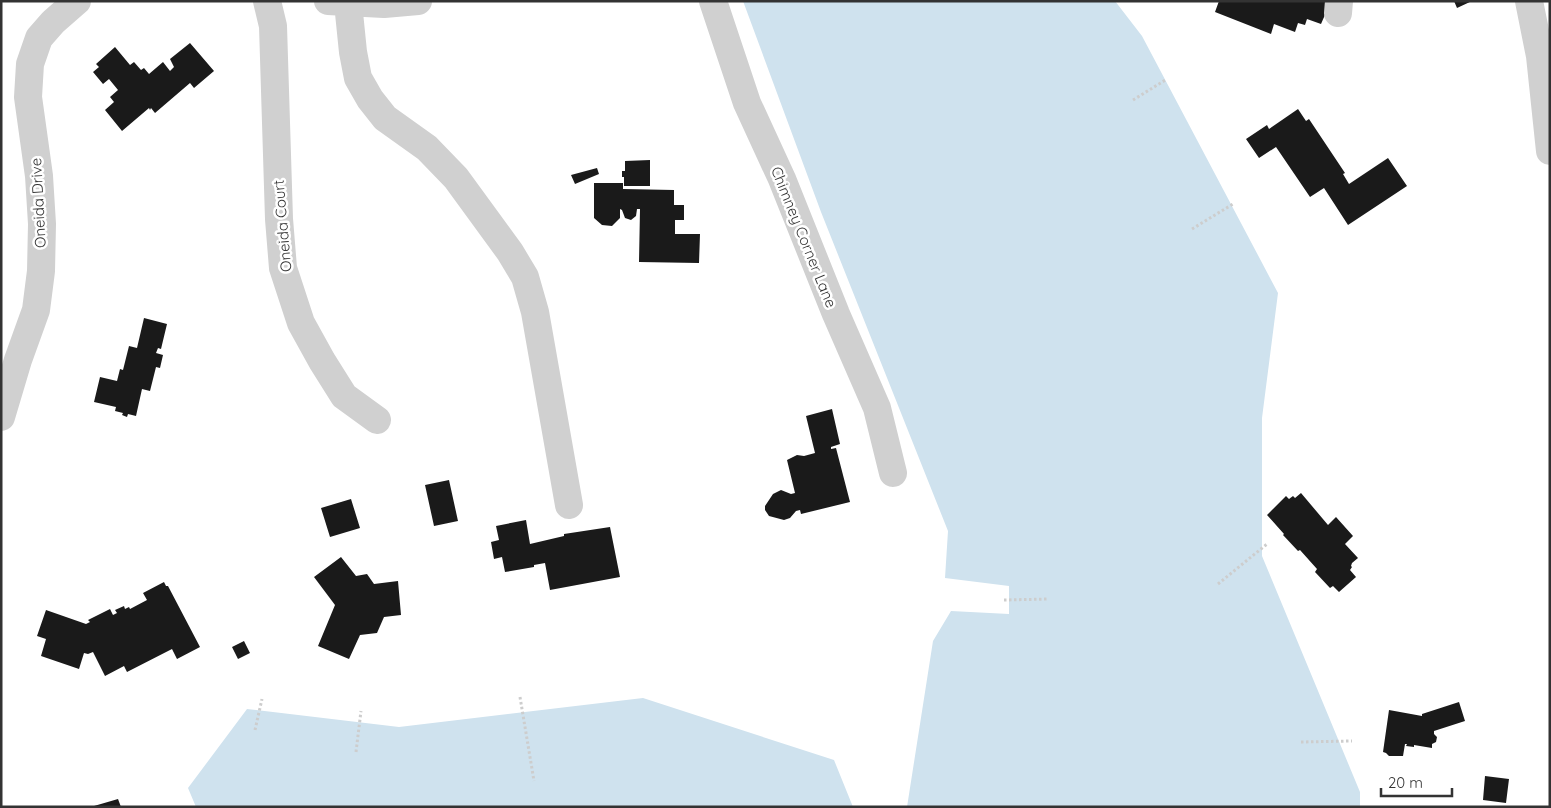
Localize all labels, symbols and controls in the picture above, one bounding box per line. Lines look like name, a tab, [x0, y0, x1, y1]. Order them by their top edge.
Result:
street label: Oneida Drive	[26, 157, 50, 249]
street label: Chimney Corner Lane	[767, 164, 841, 310]
street label: Oneida Court	[269, 179, 295, 273]
scale bar	[1381, 766, 1452, 798]
text: 20 m	[1388, 773, 1423, 792]

